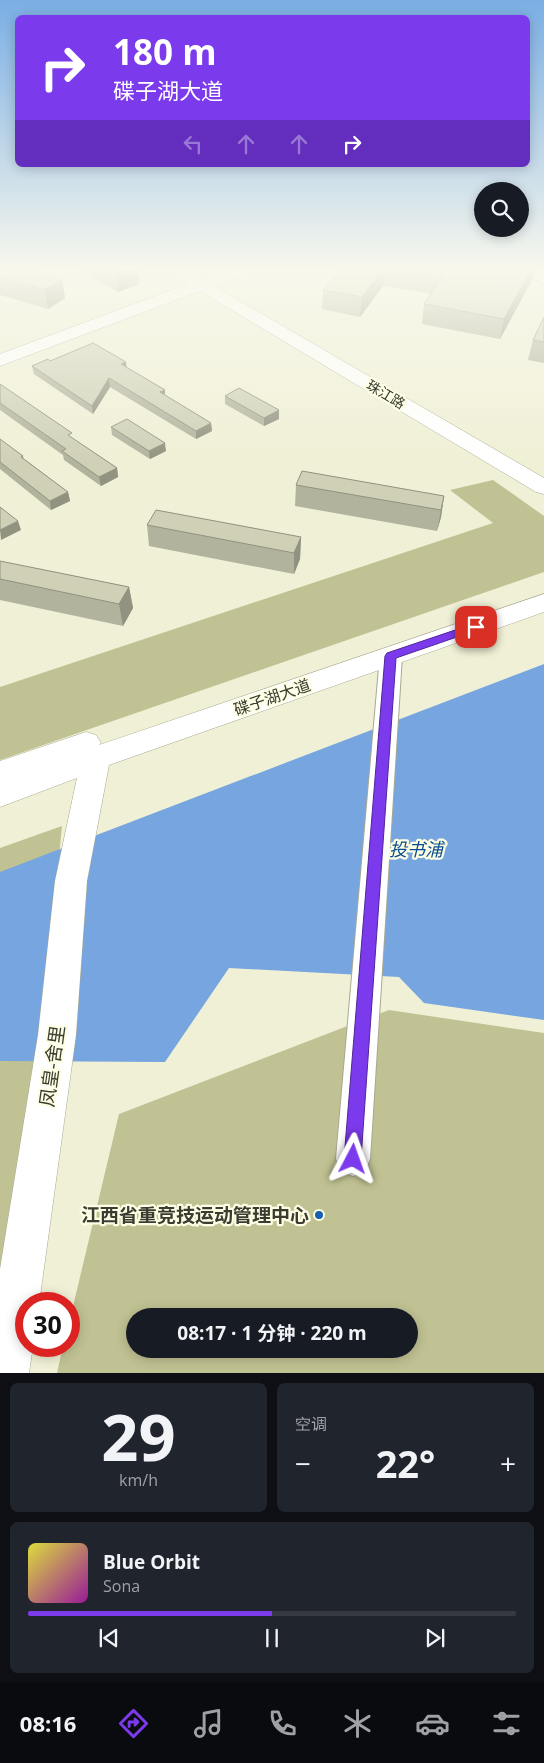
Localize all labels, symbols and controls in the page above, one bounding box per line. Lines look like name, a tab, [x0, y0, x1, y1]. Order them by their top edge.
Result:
text: 180 m	[113, 28, 217, 75]
icon: right	[30, 35, 95, 100]
text: 碟子湖大道	[113, 75, 223, 105]
icon: left	[179, 130, 207, 158]
icon: ahead	[232, 130, 260, 158]
icon: ahead	[285, 130, 313, 158]
icon: right	[338, 130, 366, 158]
map controls	[474, 182, 529, 237]
button: search	[474, 182, 529, 237]
street label: 珠江路	[363, 375, 409, 413]
pin	[455, 606, 497, 648]
icon: arrive	[462, 613, 490, 641]
street label: 碟子湖大道	[231, 674, 313, 720]
water label: 投书浦	[389, 837, 446, 861]
street label: 凤皇-舍里	[33, 1024, 71, 1108]
position arrow	[326, 1132, 378, 1184]
place label: 江西省重竞技运动管理中心	[81, 1202, 309, 1228]
marker: 江西省重竞技运动管理中心	[313, 1209, 325, 1221]
speed limit sign: 30	[15, 1292, 80, 1357]
text: 08:17 · 1 分钟 · 220 m	[177, 1320, 367, 1346]
text: 29	[101, 1392, 176, 1480]
text: 空调	[295, 1413, 327, 1435]
text: 22°	[376, 1437, 435, 1489]
text: −	[295, 1444, 311, 1482]
text: +	[500, 1444, 516, 1482]
text: km/h	[119, 1469, 158, 1491]
text: Blue Orbit	[103, 1549, 200, 1575]
text: Sona	[103, 1575, 140, 1597]
icon: previous	[95, 1624, 123, 1652]
icon: pause	[258, 1624, 286, 1652]
icon: next	[421, 1624, 449, 1652]
icon: directions	[116, 1706, 151, 1741]
icon: music	[191, 1706, 226, 1741]
icon: phone	[265, 1706, 300, 1741]
icon: climate	[340, 1706, 375, 1741]
icon: car	[415, 1706, 450, 1741]
icon: filters	[489, 1706, 524, 1741]
text: 08:16	[20, 1708, 76, 1738]

